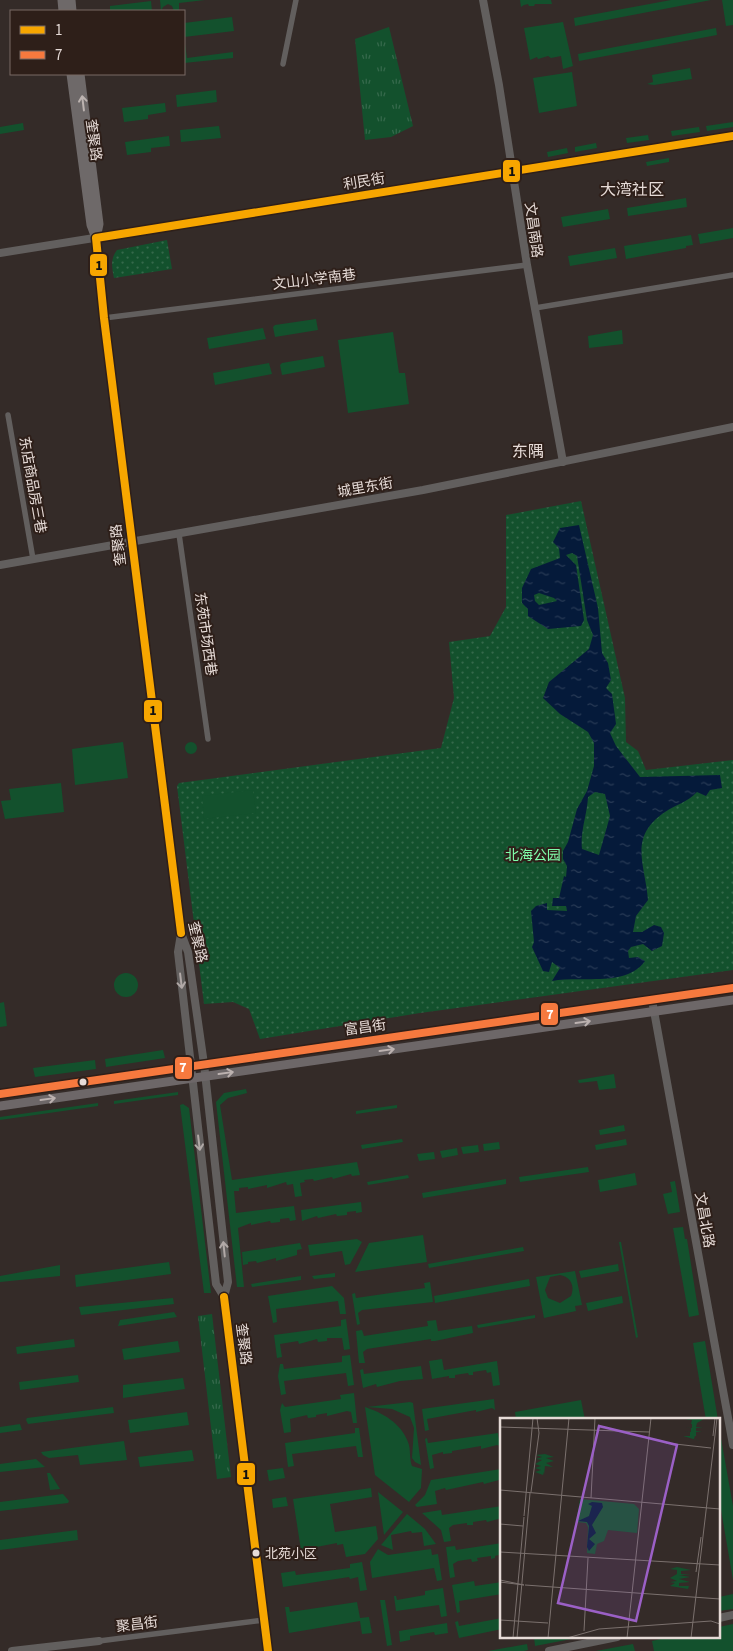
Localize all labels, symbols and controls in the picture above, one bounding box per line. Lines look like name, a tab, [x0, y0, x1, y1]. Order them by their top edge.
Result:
legend	[10, 10, 185, 75]
text: 1	[55, 20, 62, 41]
text: 7	[55, 45, 62, 66]
one-way arrow	[78, 96, 88, 112]
street label: 奎聚路	[80, 118, 106, 162]
line badge: 1	[502, 159, 521, 183]
text: 1	[508, 162, 516, 182]
street label: 利民街	[342, 169, 386, 195]
district label: 大湾社区	[600, 179, 664, 201]
street label: 文昌南路	[519, 201, 547, 259]
line badge: 1	[89, 253, 108, 277]
text: 1	[95, 256, 103, 276]
street label: 文山小学南巷	[271, 265, 357, 295]
street label: 东店商品房三巷	[14, 435, 50, 535]
district label: 东隅	[512, 441, 544, 463]
street label: 城里东街	[336, 473, 394, 503]
street label: 奎聚路	[107, 523, 131, 567]
street label: 东苑市场西巷	[189, 591, 221, 677]
line badge: 1	[143, 699, 163, 723]
text: 1	[149, 701, 157, 721]
park label: 北海公园	[505, 846, 561, 866]
street label: 奎聚路	[183, 920, 211, 965]
one-way arrow	[176, 973, 186, 989]
line badge: 7	[540, 1002, 559, 1026]
text: 7	[546, 1005, 554, 1025]
street label: 富昌街	[343, 1015, 387, 1041]
one-way arrow	[574, 1017, 590, 1027]
one-way arrow	[379, 1045, 395, 1055]
line badge: 7	[174, 1056, 193, 1080]
text: 7	[179, 1058, 187, 1078]
one-way arrow	[218, 1068, 234, 1078]
unlabelled marker	[78, 1077, 88, 1087]
one-way arrow	[40, 1093, 56, 1103]
one-way arrow	[194, 1135, 204, 1151]
street label: 文昌北路	[689, 1191, 719, 1249]
one-way arrow	[219, 1241, 229, 1257]
street label: 奎聚路	[231, 1322, 255, 1366]
inset map	[500, 1418, 720, 1638]
line badge: 1	[236, 1462, 256, 1486]
text: 1	[242, 1465, 250, 1485]
place label: 北苑小区	[265, 1545, 317, 1563]
marker: 北苑小区	[251, 1548, 261, 1558]
street label: 聚昌街	[115, 1613, 159, 1637]

